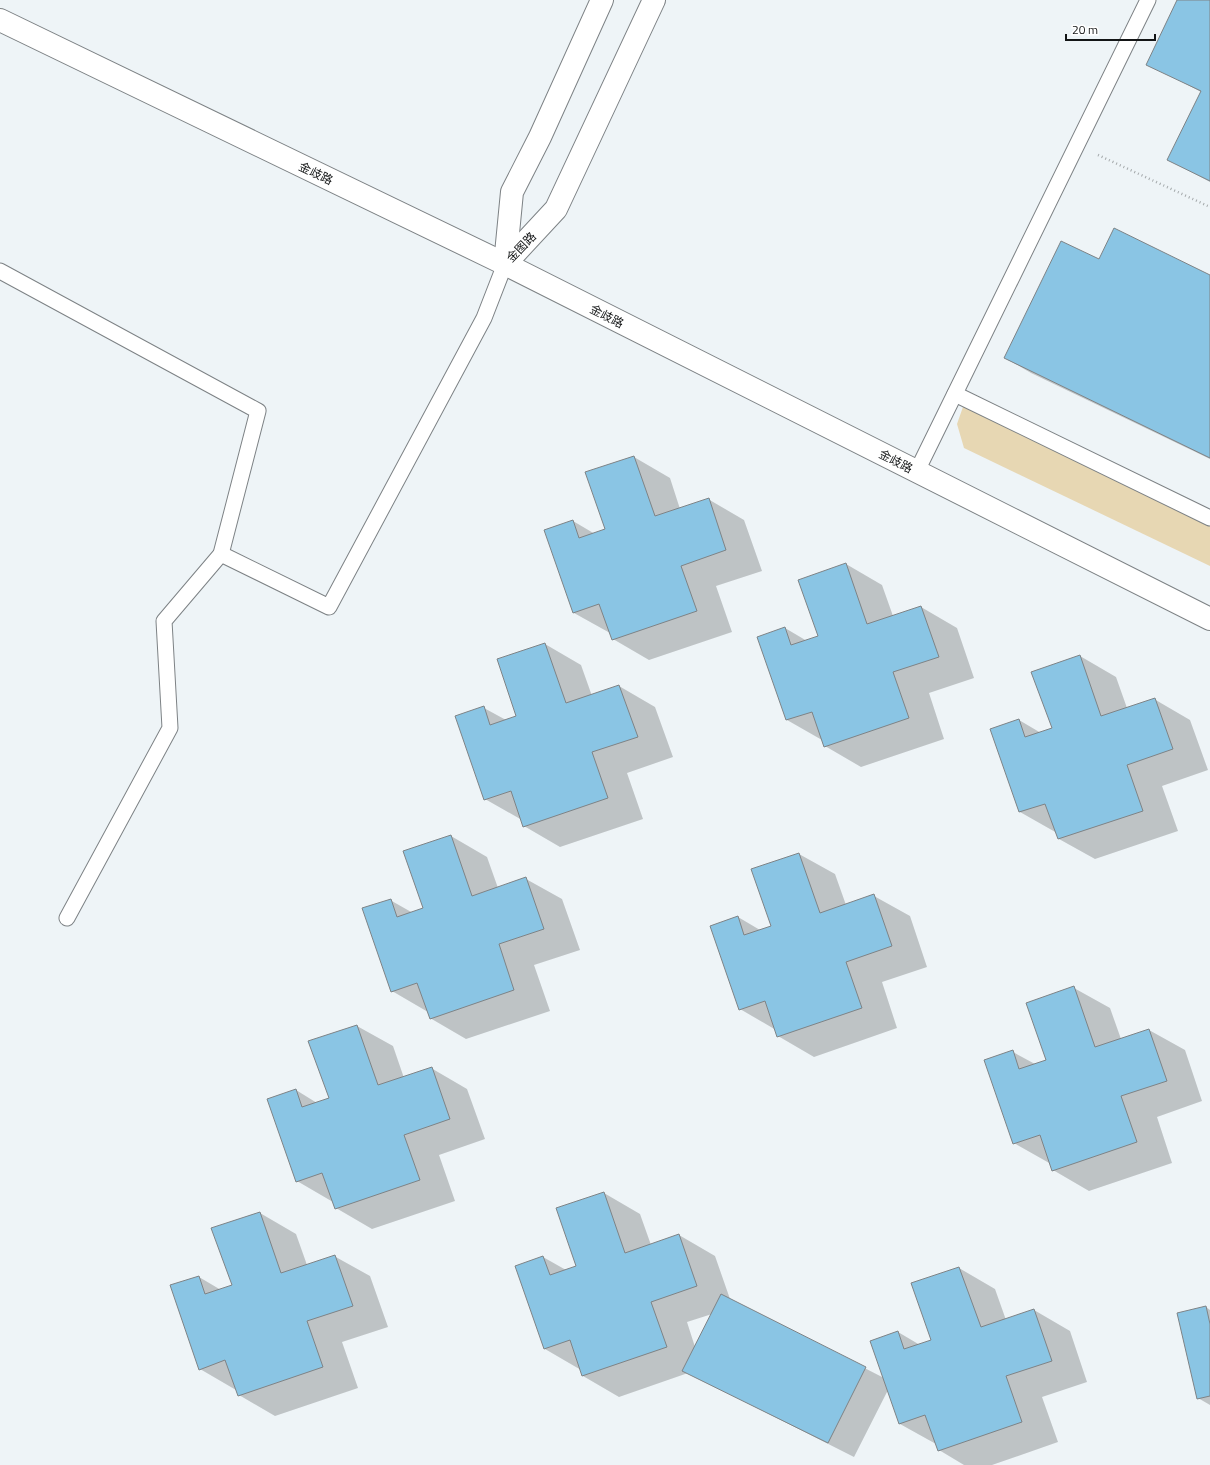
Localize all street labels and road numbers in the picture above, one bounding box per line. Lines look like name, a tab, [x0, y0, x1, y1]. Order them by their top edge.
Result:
street label: 金歧路	[296, 157, 336, 189]
street label: 金图路	[502, 227, 540, 267]
street label: 金歧路	[587, 299, 627, 333]
street label: 金歧路	[876, 444, 916, 478]

